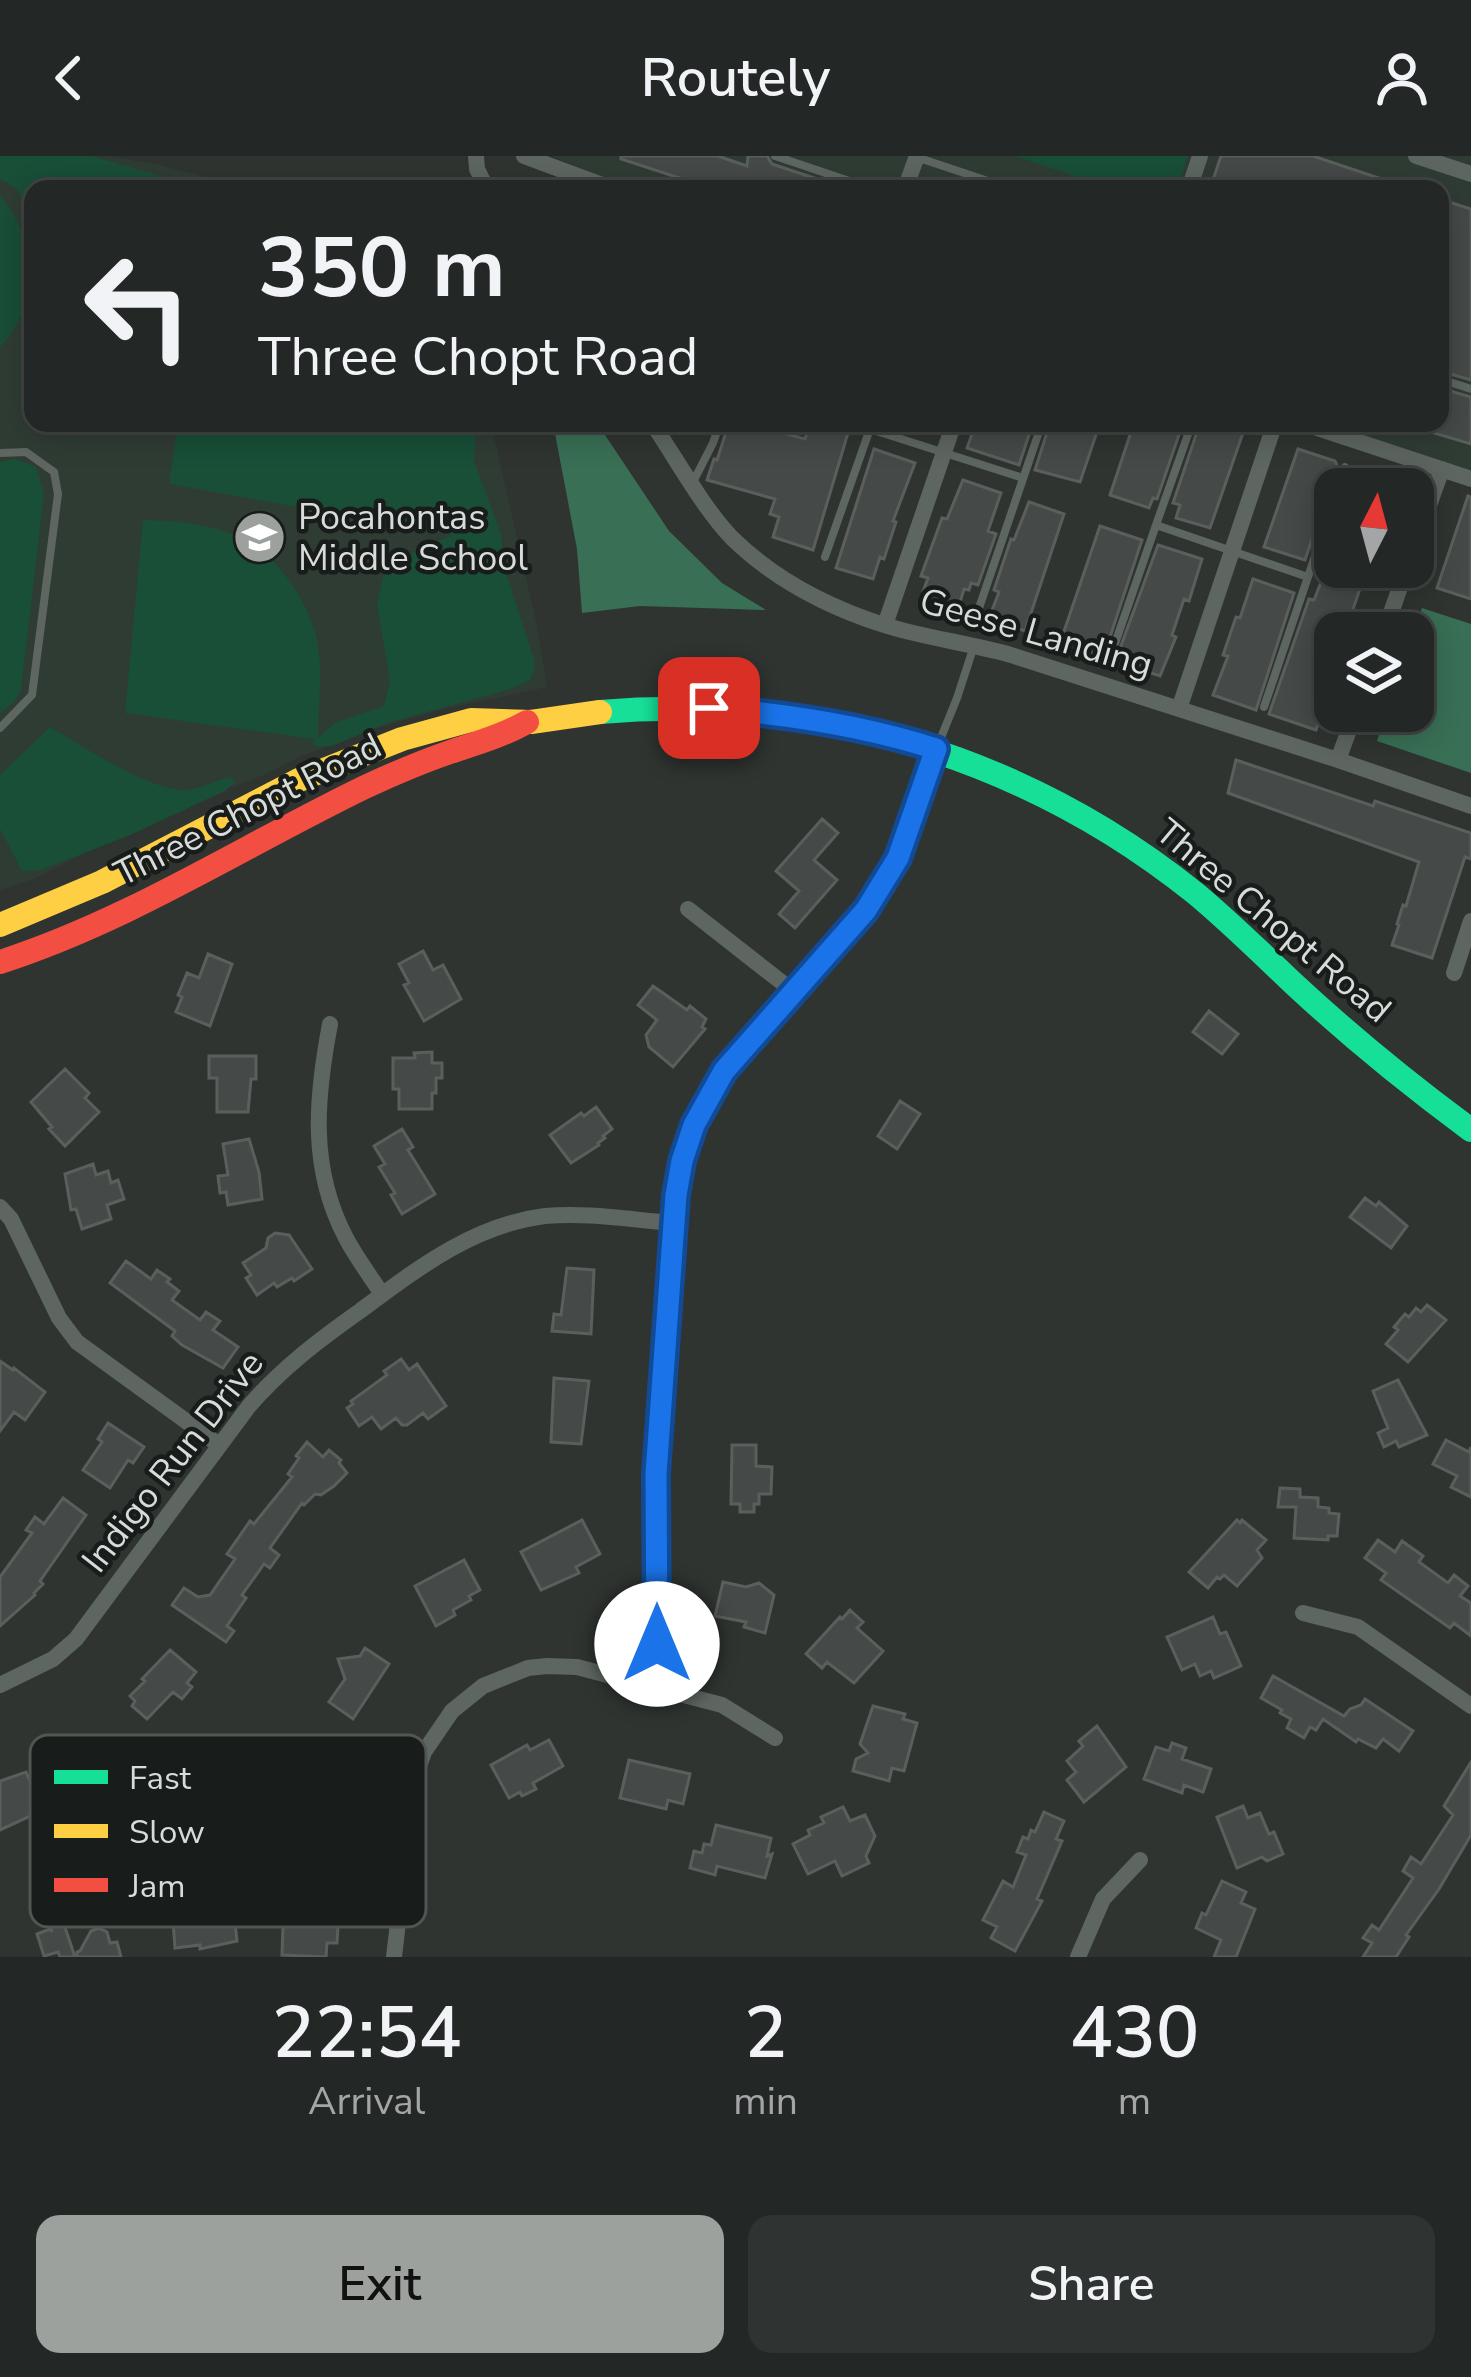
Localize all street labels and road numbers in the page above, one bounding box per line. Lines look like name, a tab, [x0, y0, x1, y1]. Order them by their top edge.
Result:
street label: Geese Landing	[914, 576, 1158, 690]
street label: Three Chopt Road	[106, 722, 390, 898]
street label: Three Chopt Road	[1145, 808, 1401, 1034]
street label: Indigo Run Drive	[71, 1341, 275, 1583]

